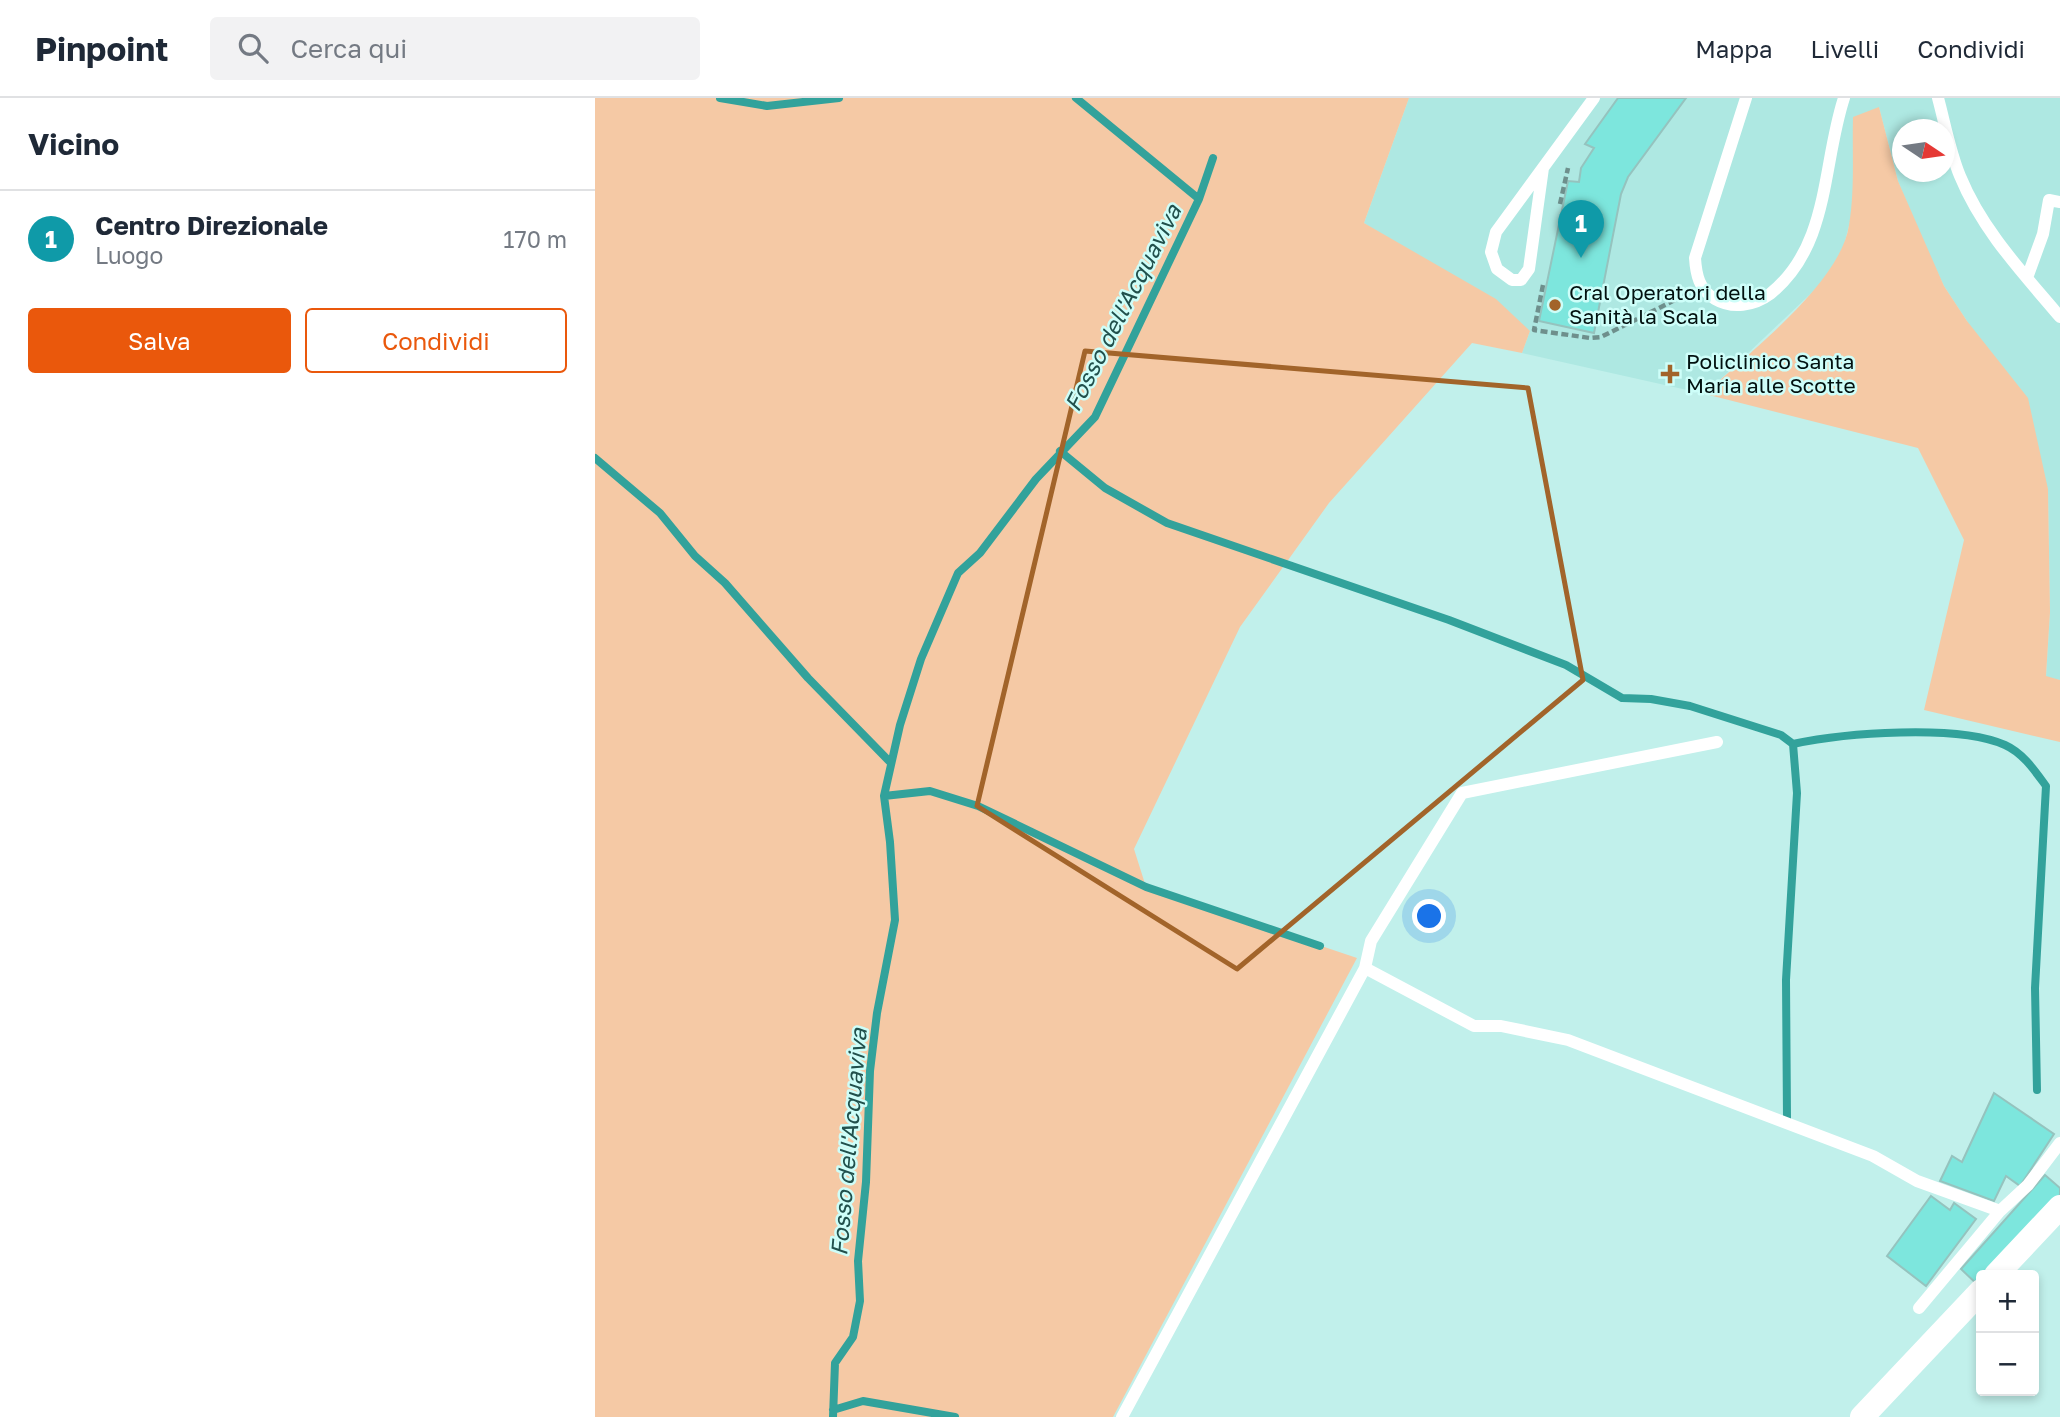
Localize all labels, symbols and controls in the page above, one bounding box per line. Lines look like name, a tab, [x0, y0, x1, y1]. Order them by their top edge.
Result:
search box	[210, 17, 700, 80]
text: Pinpoint	[35, 29, 168, 68]
icon: search	[234, 29, 272, 67]
text: Cerca qui	[290, 33, 407, 64]
text: Mappa	[1695, 34, 1772, 63]
text: Livelli	[1810, 34, 1879, 63]
text: Condividi	[1917, 34, 2025, 63]
north arrow	[1892, 119, 1955, 182]
text: Vicino	[28, 126, 119, 162]
water label: Fosso dell'Acquaviva	[1058, 199, 1187, 416]
pin: 1	[1558, 200, 1604, 258]
text: Centro Direzionale	[95, 210, 328, 241]
text: 1	[45, 225, 57, 253]
text: 170 m	[503, 225, 567, 253]
text: Luogo	[95, 241, 163, 269]
place label: Cral Operatori della Sanità la Scala	[1569, 279, 1766, 329]
marker: Cral Operatori della Sanità la Scala	[1547, 297, 1563, 313]
button: Salva	[28, 308, 291, 373]
button: Condividi	[305, 308, 567, 373]
place label: Policlinico Santa Maria alle Scotte	[1686, 348, 1856, 398]
marker: Policlinico Santa Maria alle Scotte	[1660, 364, 1680, 384]
your location	[1412, 899, 1446, 933]
water label: Fosso dell'Acquaviva	[824, 1026, 872, 1257]
map controls	[1976, 1270, 2039, 1396]
button: +	[1976, 1270, 2039, 1333]
button: −	[1976, 1333, 2039, 1396]

